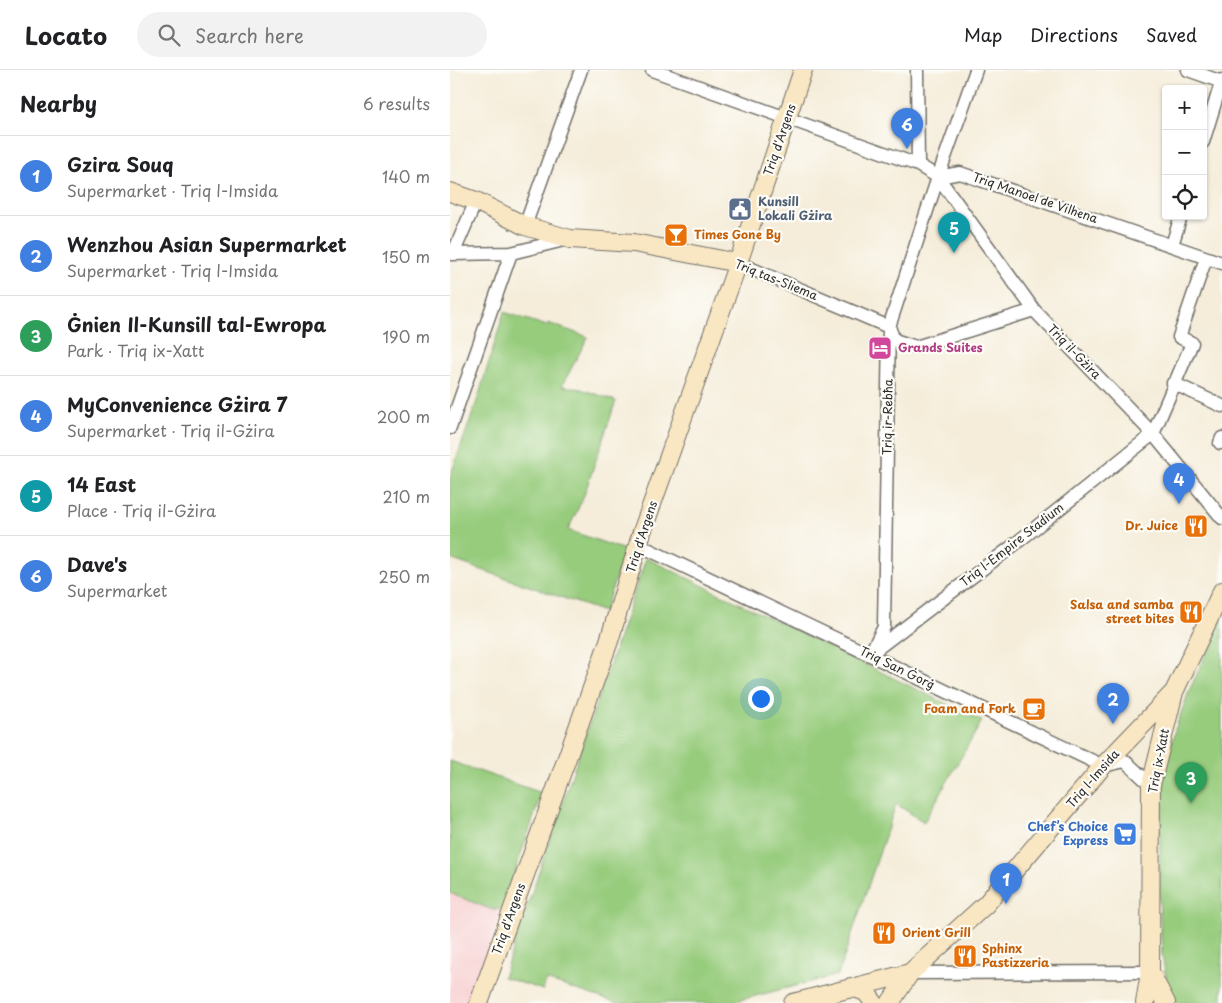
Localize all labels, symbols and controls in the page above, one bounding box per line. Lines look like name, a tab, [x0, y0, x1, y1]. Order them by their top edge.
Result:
search box	[137, 12, 487, 57]
text: Locato	[25, 17, 107, 53]
icon: search	[155, 21, 183, 49]
text: Search here	[195, 21, 304, 49]
text: Map	[964, 21, 1002, 48]
text: Directions	[1030, 21, 1118, 48]
text: Saved	[1146, 21, 1197, 48]
map controls	[1162, 85, 1207, 220]
button: +	[1162, 85, 1207, 130]
text: Nearby	[20, 87, 97, 119]
text: 6 results	[363, 91, 430, 115]
street label: Triq d'Argens	[758, 101, 800, 178]
pin: 6	[891, 108, 923, 149]
button: −	[1162, 130, 1207, 175]
text: Gzira Souq	[67, 150, 173, 178]
text: 1	[32, 164, 40, 188]
text: 140 m	[382, 164, 430, 188]
street label: Triq Manoel de Vilhena	[970, 167, 1101, 227]
button: locate	[1162, 175, 1207, 220]
text: Supermarket · Triq l-Imsida	[67, 178, 278, 202]
place label: Kunsill Lokali Gżira	[758, 192, 833, 224]
public building icon: Kunsill Lokali Gżira	[727, 196, 753, 222]
pin: 5	[938, 212, 970, 253]
bar icon: Times Gone By	[663, 222, 689, 248]
place label: Times Gone By	[694, 225, 781, 243]
text: Wenzhou Asian Supermarket	[67, 230, 347, 258]
text: 2	[30, 244, 42, 268]
text: 150 m	[382, 244, 430, 268]
street label: Triq tas-Sliema	[732, 254, 821, 304]
text: Supermarket · Triq l-Imsida	[67, 258, 278, 282]
text: Ġnien Il-Kunsill tal-Ewropa	[67, 310, 327, 338]
street label: Triq il-Gżira	[1044, 320, 1106, 383]
text: 3	[31, 324, 41, 348]
text: 190 m	[382, 324, 430, 348]
hotel icon: Grands Suites	[867, 335, 893, 361]
text: Park · Triq ix-Xatt	[67, 338, 204, 362]
place label: Grands Suites	[898, 338, 983, 356]
street label: Triq ir-Rebħa	[877, 378, 897, 455]
text: MyConvenience Gżira 7	[67, 390, 287, 418]
text: 4	[31, 404, 41, 428]
text: 200 m	[377, 404, 430, 428]
text: Supermarket · Triq il-Gżira	[67, 418, 275, 442]
pin: 4	[1163, 463, 1195, 504]
text: 14 East	[67, 470, 136, 498]
text: 5	[31, 484, 41, 508]
text: 210 m	[382, 484, 430, 508]
text: Place · Triq il-Gżira	[67, 498, 216, 522]
street label: Triq d'Argens	[621, 498, 661, 575]
street label: Triq l-Empire Stadium	[956, 498, 1067, 590]
restaurant icon: Dr. Juice	[1183, 513, 1209, 539]
place label: Dr. Juice	[1125, 516, 1178, 534]
text: Dave's	[67, 550, 127, 578]
text: 6	[30, 564, 42, 588]
text: 250 m	[379, 564, 430, 588]
text: Supermarket	[67, 578, 167, 602]
place label: Salsa and samba street bites	[1070, 595, 1174, 627]
restaurant icon: Salsa and samba street bites	[1178, 599, 1204, 625]
street label: Triq San Ġorġ	[857, 641, 938, 693]
pin: 2	[1097, 683, 1129, 724]
your location	[748, 686, 774, 712]
cafe icon: Foam and Fork	[1021, 696, 1047, 722]
place label: Foam and Fork	[924, 699, 1016, 717]
street label: Triq ix-Xatt	[1143, 727, 1173, 795]
street label: Triq l-Imsida	[1062, 745, 1123, 812]
pin: 3	[1175, 762, 1207, 803]
place label: Chef’s Choice Express	[1027, 817, 1108, 849]
supermarket icon: Chef’s Choice Express	[1112, 821, 1138, 847]
pin: 1	[990, 863, 1022, 904]
street label: Triq d'Argens	[487, 880, 530, 957]
restaurant icon: Orient Grill	[871, 920, 897, 946]
place label: Orient Grill	[902, 923, 971, 941]
place label: Sphinx Pastizzeria	[982, 939, 1050, 971]
restaurant icon: Sphinx Pastizzeria	[952, 943, 978, 969]

